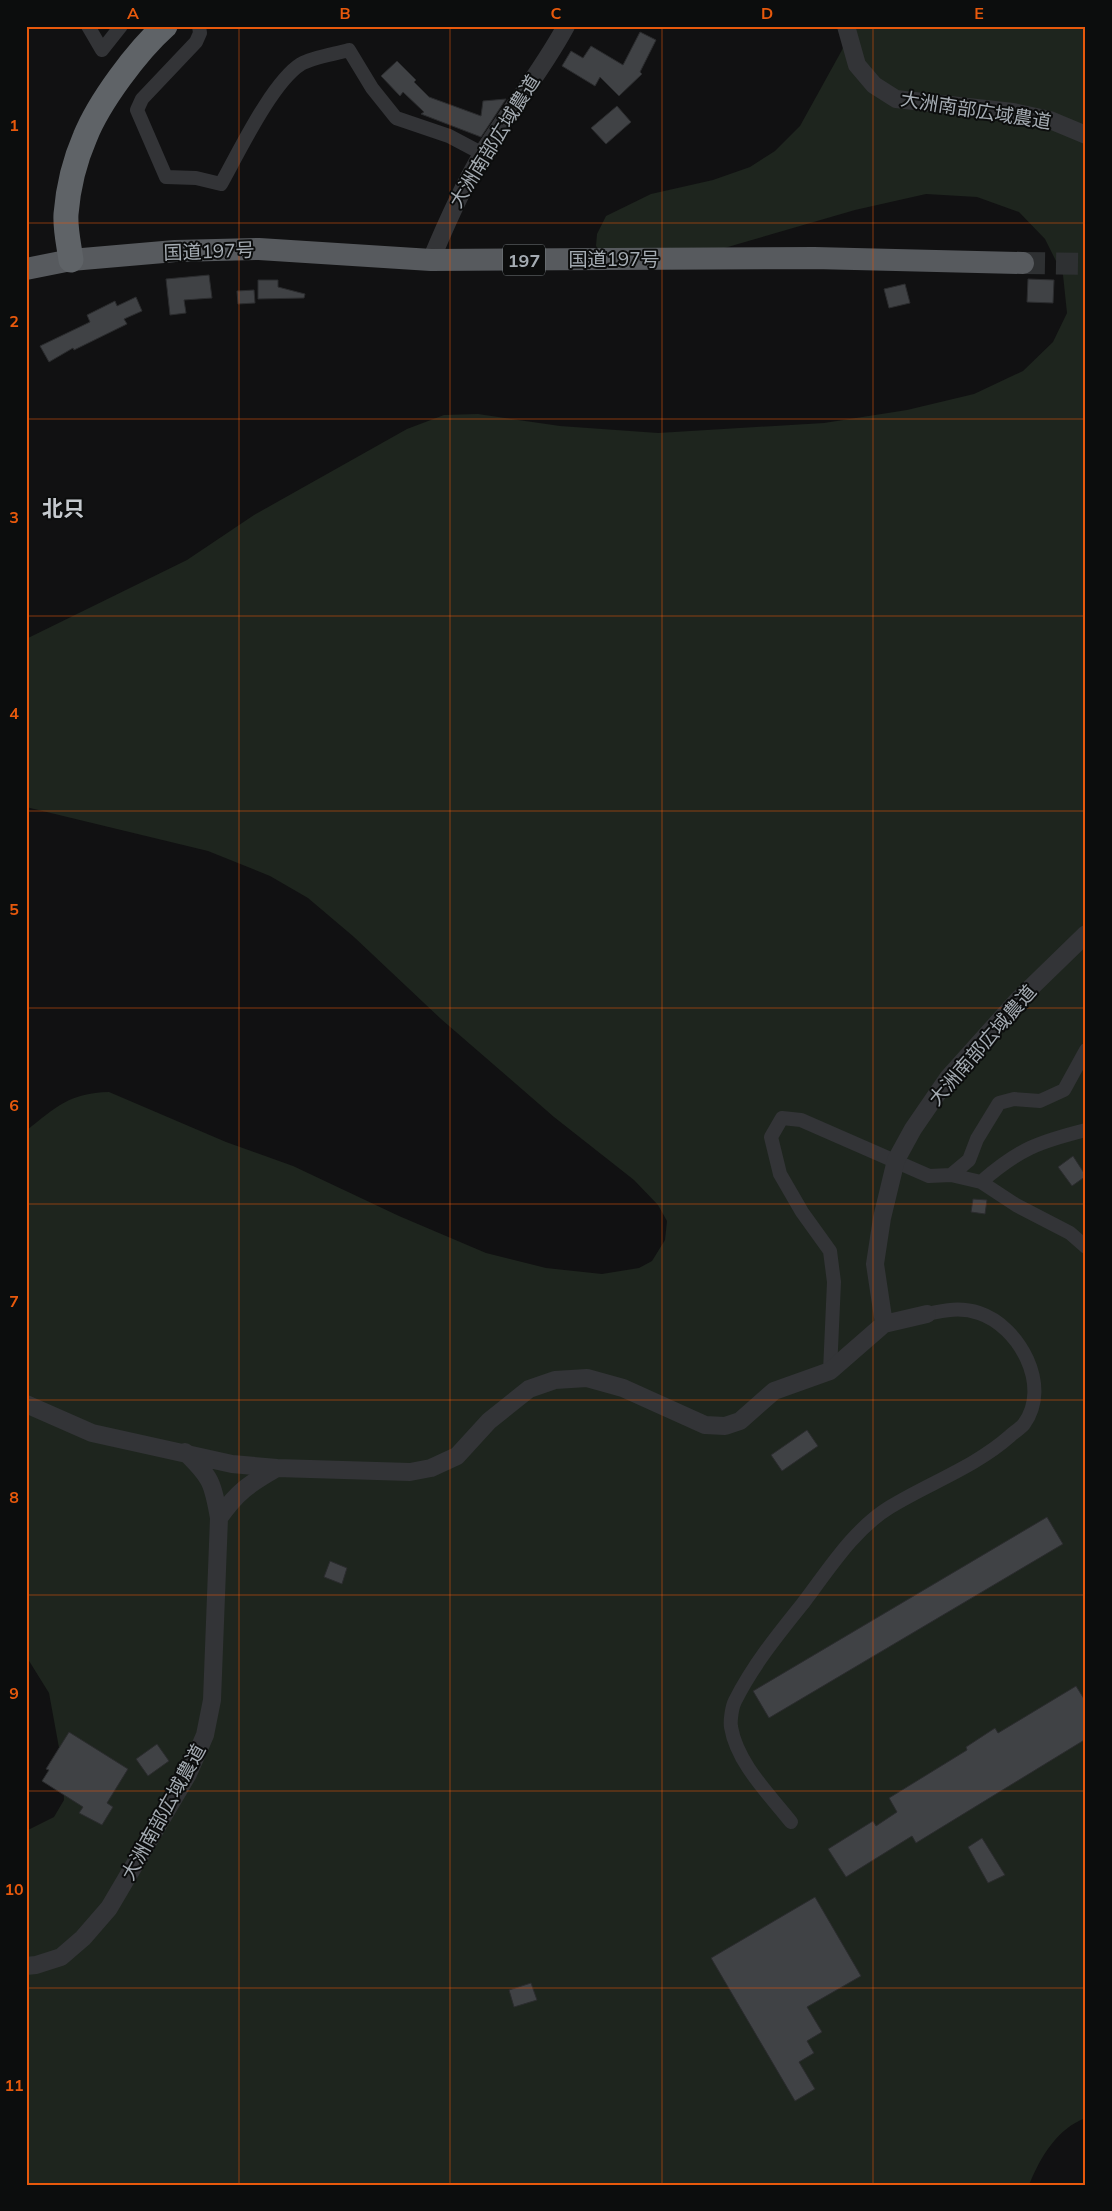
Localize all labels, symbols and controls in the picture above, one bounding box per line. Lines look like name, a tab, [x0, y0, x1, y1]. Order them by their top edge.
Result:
text: A	[127, 3, 139, 23]
text: B	[339, 3, 351, 23]
text: C	[551, 3, 562, 23]
text: D	[761, 3, 773, 23]
text: E	[974, 3, 984, 23]
street label: 大洲南部広域農道	[444, 70, 544, 212]
street label: 大洲南部広域農道	[899, 86, 1053, 134]
text: 1	[9, 115, 19, 135]
street label: 国道197号	[163, 237, 255, 265]
road number: 197	[503, 244, 545, 276]
street label: 国道197号	[568, 247, 660, 271]
text: 2	[9, 311, 19, 331]
district label: 北只	[42, 495, 84, 521]
text: 3	[9, 507, 19, 527]
text: 4	[9, 703, 19, 723]
text: 5	[9, 899, 19, 919]
street label: 大洲南部広域農道	[923, 980, 1041, 1110]
text: 6	[9, 1095, 19, 1115]
text: 7	[9, 1291, 19, 1311]
text: 8	[9, 1487, 19, 1507]
text: 9	[9, 1683, 19, 1703]
street label: 大洲南部広域農道	[116, 1740, 210, 1884]
text: 10	[4, 1879, 24, 1899]
text: 11	[4, 2075, 24, 2095]

